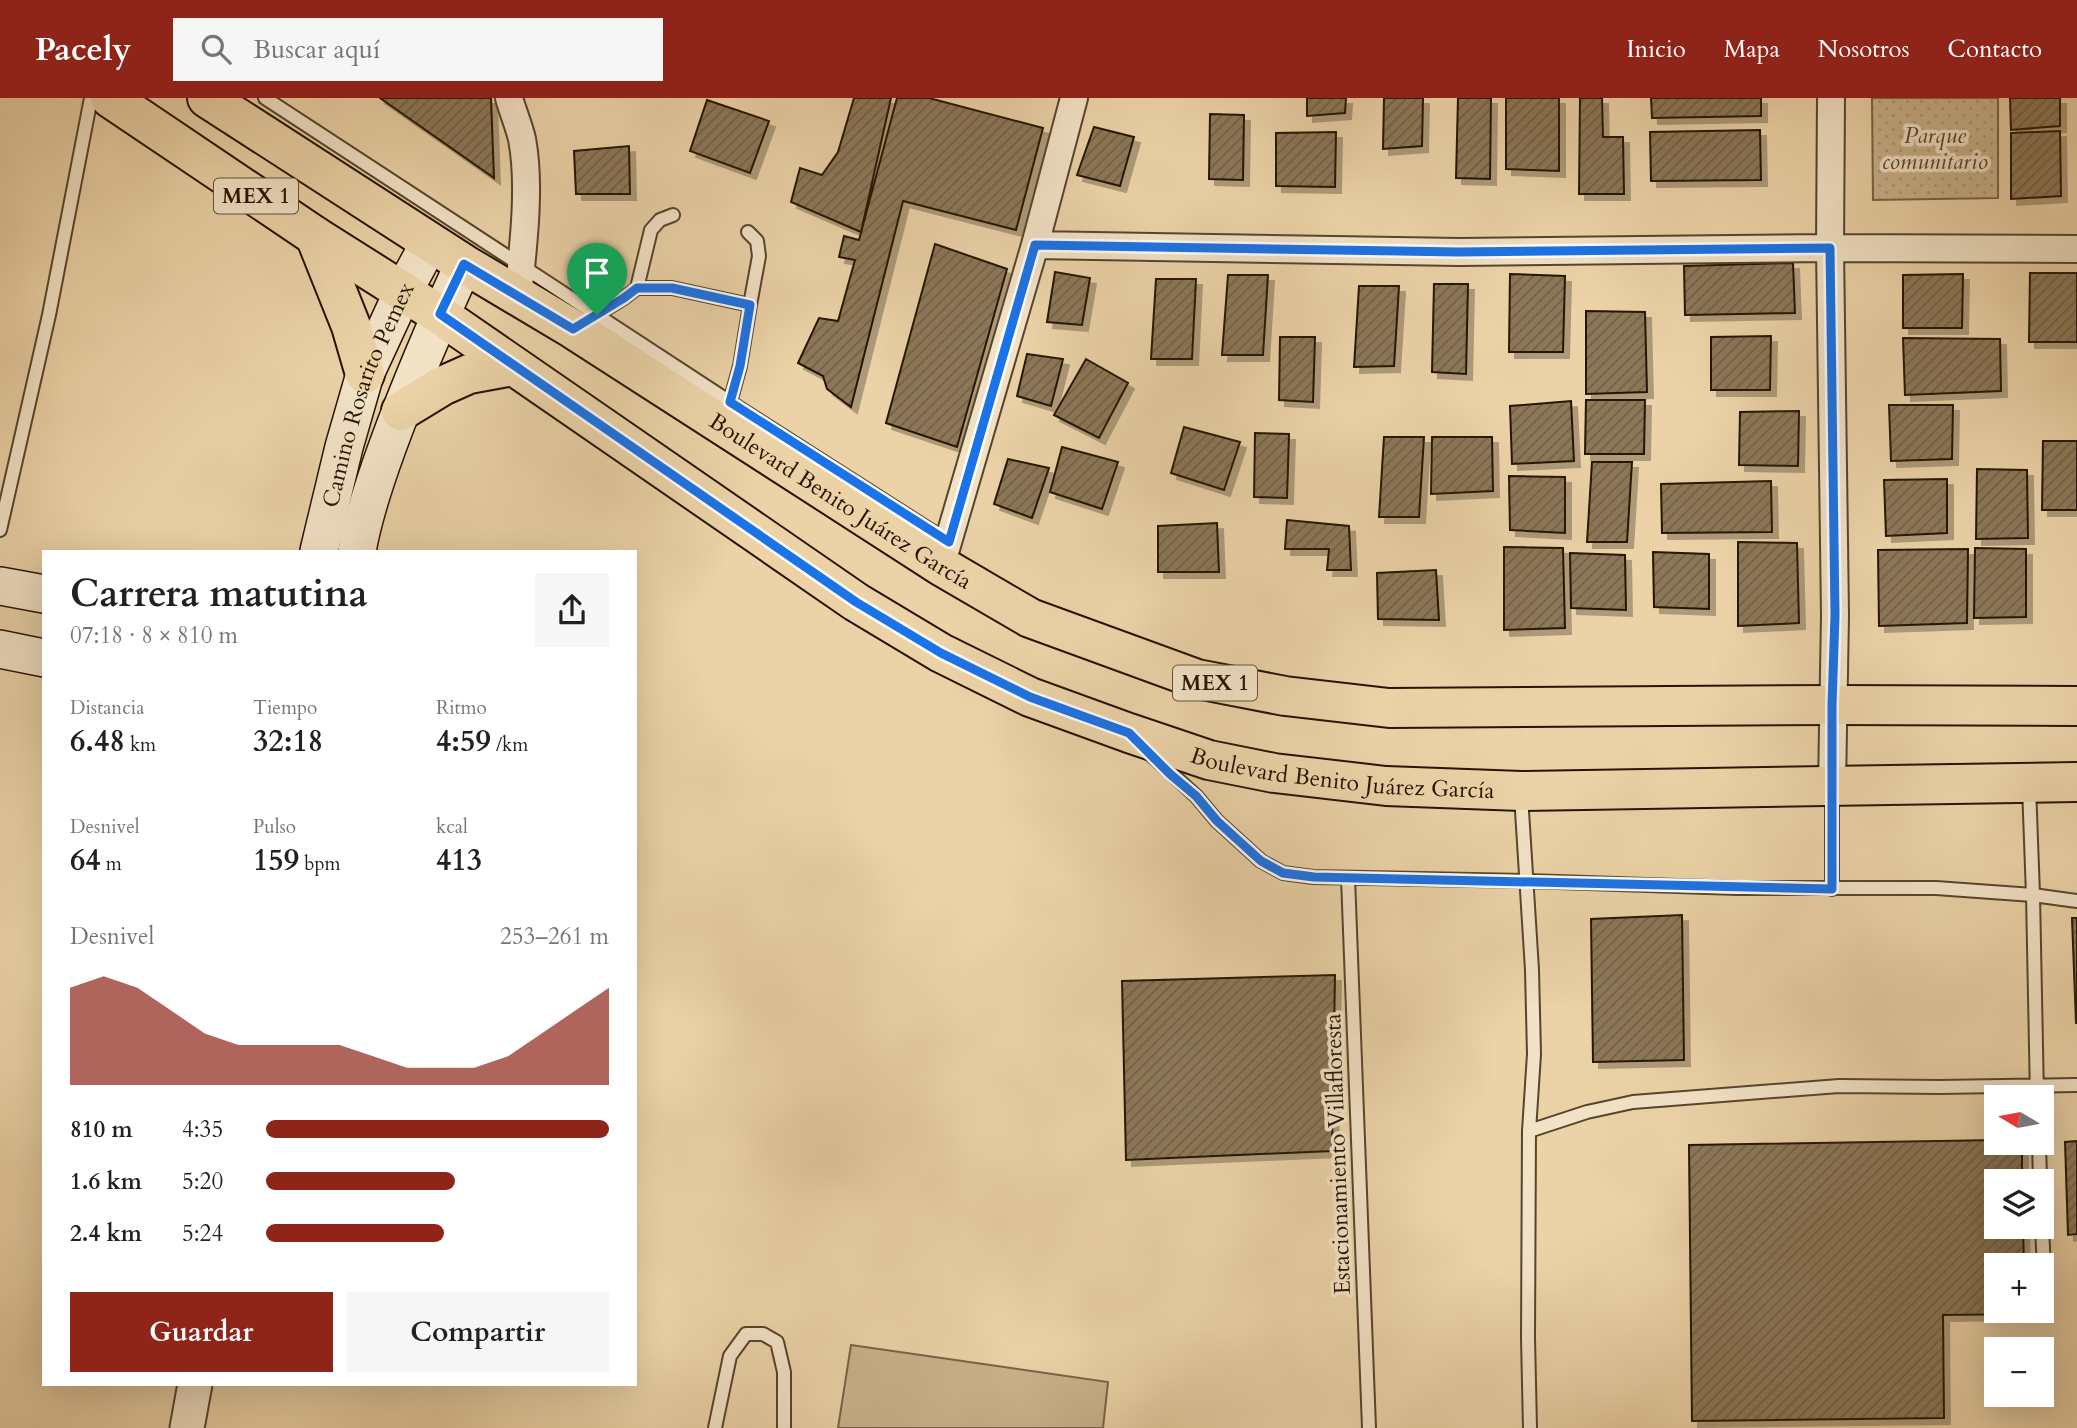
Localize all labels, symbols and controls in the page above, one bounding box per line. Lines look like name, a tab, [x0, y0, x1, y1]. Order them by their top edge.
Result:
search box	[173, 18, 663, 81]
text: Pacely	[35, 27, 131, 72]
icon: search	[197, 30, 235, 68]
text: Buscar aquí	[253, 32, 380, 67]
text: Inicio	[1626, 33, 1686, 66]
text: Mapa	[1724, 33, 1780, 66]
text: Nosotros	[1818, 33, 1910, 66]
text: Contacto	[1948, 33, 2042, 66]
park label: Parque comunitario	[1882, 120, 1988, 177]
road number: MEX 1	[214, 178, 298, 214]
pin	[567, 243, 627, 315]
icon: arrive	[578, 254, 616, 292]
street label: Camino Rosarito Pemex	[315, 276, 422, 511]
street label: Boulevard Benito Juárez García	[703, 406, 978, 597]
text: Carrera matutina	[70, 568, 368, 620]
button: share	[535, 573, 609, 647]
text: 07:18 · 8 × 810 m	[70, 620, 238, 651]
road number: MEX 1	[1173, 666, 1257, 700]
text: Distancia	[70, 695, 144, 721]
text: Tiempo	[253, 695, 317, 721]
text: Ritmo	[436, 695, 487, 721]
text: 6.48	[70, 721, 125, 762]
text: 32:18	[253, 721, 323, 762]
text: 4:59	[436, 721, 491, 762]
text: km	[125, 732, 156, 758]
text: /km	[491, 732, 528, 758]
street label: Boulevard Benito Juárez García	[1186, 740, 1495, 806]
text: Desnivel	[70, 814, 140, 840]
text: Pulso	[253, 814, 296, 840]
text: kcal	[436, 814, 468, 840]
text: 64	[70, 840, 101, 881]
text: 159	[253, 840, 299, 881]
text: 413	[436, 840, 482, 881]
text: m	[101, 851, 122, 877]
text: bpm	[299, 851, 341, 877]
text: Desnivel	[70, 921, 154, 952]
text: 253–261 m	[500, 921, 609, 952]
street label: Estacionamiento Villafloresta	[1317, 1013, 1358, 1295]
north arrow	[1984, 1085, 2054, 1155]
map controls	[1984, 1085, 2054, 1407]
text: 810 m	[70, 1114, 133, 1145]
text: 4:35	[182, 1114, 223, 1145]
text: 1.6 km	[70, 1166, 142, 1197]
text: 5:20	[182, 1166, 223, 1197]
button: layers	[1984, 1169, 2054, 1239]
text: 2.4 km	[70, 1218, 142, 1249]
text: 5:24	[182, 1218, 223, 1249]
button: +	[1984, 1253, 2054, 1323]
button: Guardar	[70, 1292, 333, 1372]
button: Compartir	[347, 1292, 609, 1372]
button: −	[1984, 1337, 2054, 1407]

